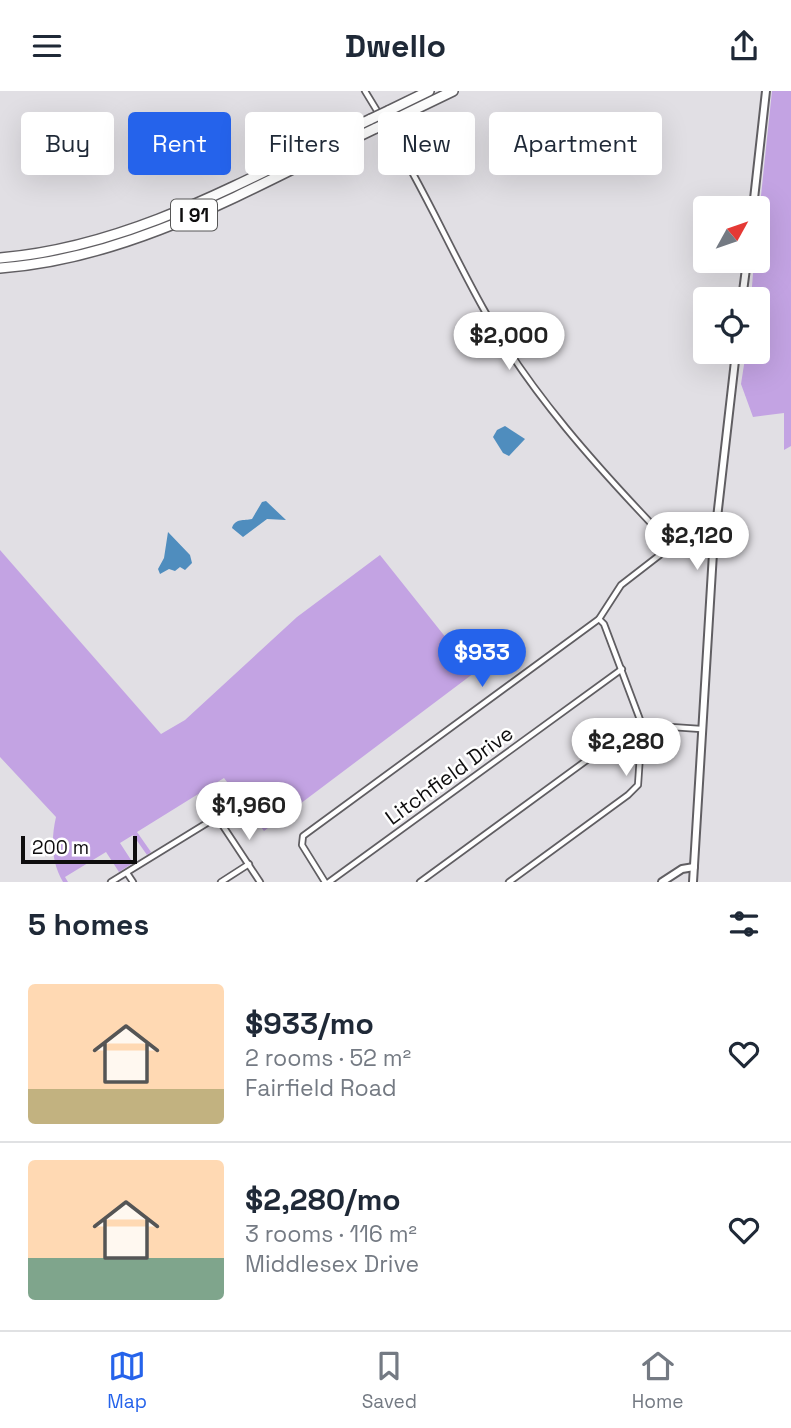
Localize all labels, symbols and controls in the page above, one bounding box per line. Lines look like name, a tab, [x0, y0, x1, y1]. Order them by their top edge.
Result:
text: Dwello	[345, 26, 446, 66]
icon: menu	[28, 27, 66, 65]
icon: share	[725, 27, 763, 65]
chip: Buy	[21, 112, 114, 175]
chip: Rent	[128, 112, 231, 175]
chip: Filters	[245, 112, 364, 175]
chip: New	[378, 112, 475, 175]
chip: Apartment	[489, 112, 662, 175]
north arrow	[693, 196, 770, 273]
map controls	[693, 196, 770, 364]
road number: I 91	[171, 199, 217, 231]
button: locate	[693, 287, 770, 364]
pin: $2,000	[452, 313, 566, 372]
text: $2,000	[470, 320, 548, 350]
pin: $2,120	[640, 512, 754, 572]
text: $2,120	[661, 520, 733, 550]
pin: $933	[441, 629, 523, 689]
text: $933	[454, 637, 510, 667]
street label: Litchfield Drive	[380, 719, 518, 831]
pin: $2,280	[569, 719, 683, 778]
text: $2,280	[588, 726, 664, 756]
pin: $1,960	[192, 783, 306, 842]
text: $1,960	[212, 790, 286, 820]
scale bar	[21, 833, 136, 865]
text: 200 m	[32, 835, 89, 860]
text: 5 homes	[28, 905, 149, 944]
icon: filters	[725, 905, 763, 943]
text: $933/mo	[245, 1004, 374, 1043]
icon: home	[84, 1012, 168, 1096]
icon: heart	[725, 1035, 763, 1073]
text: 2 rooms · 52 m²	[245, 1043, 411, 1073]
text: Fairfield Road	[245, 1073, 396, 1103]
text: $2,280/mo	[245, 1180, 401, 1219]
icon: home	[84, 1188, 168, 1272]
icon: heart	[725, 1211, 763, 1249]
text: 3 rooms · 116 m²	[245, 1219, 417, 1249]
text: Middlesex Drive	[245, 1249, 419, 1279]
tab: Map	[107, 1347, 147, 1414]
tab: Saved	[362, 1347, 417, 1414]
tab: Home	[632, 1347, 684, 1414]

